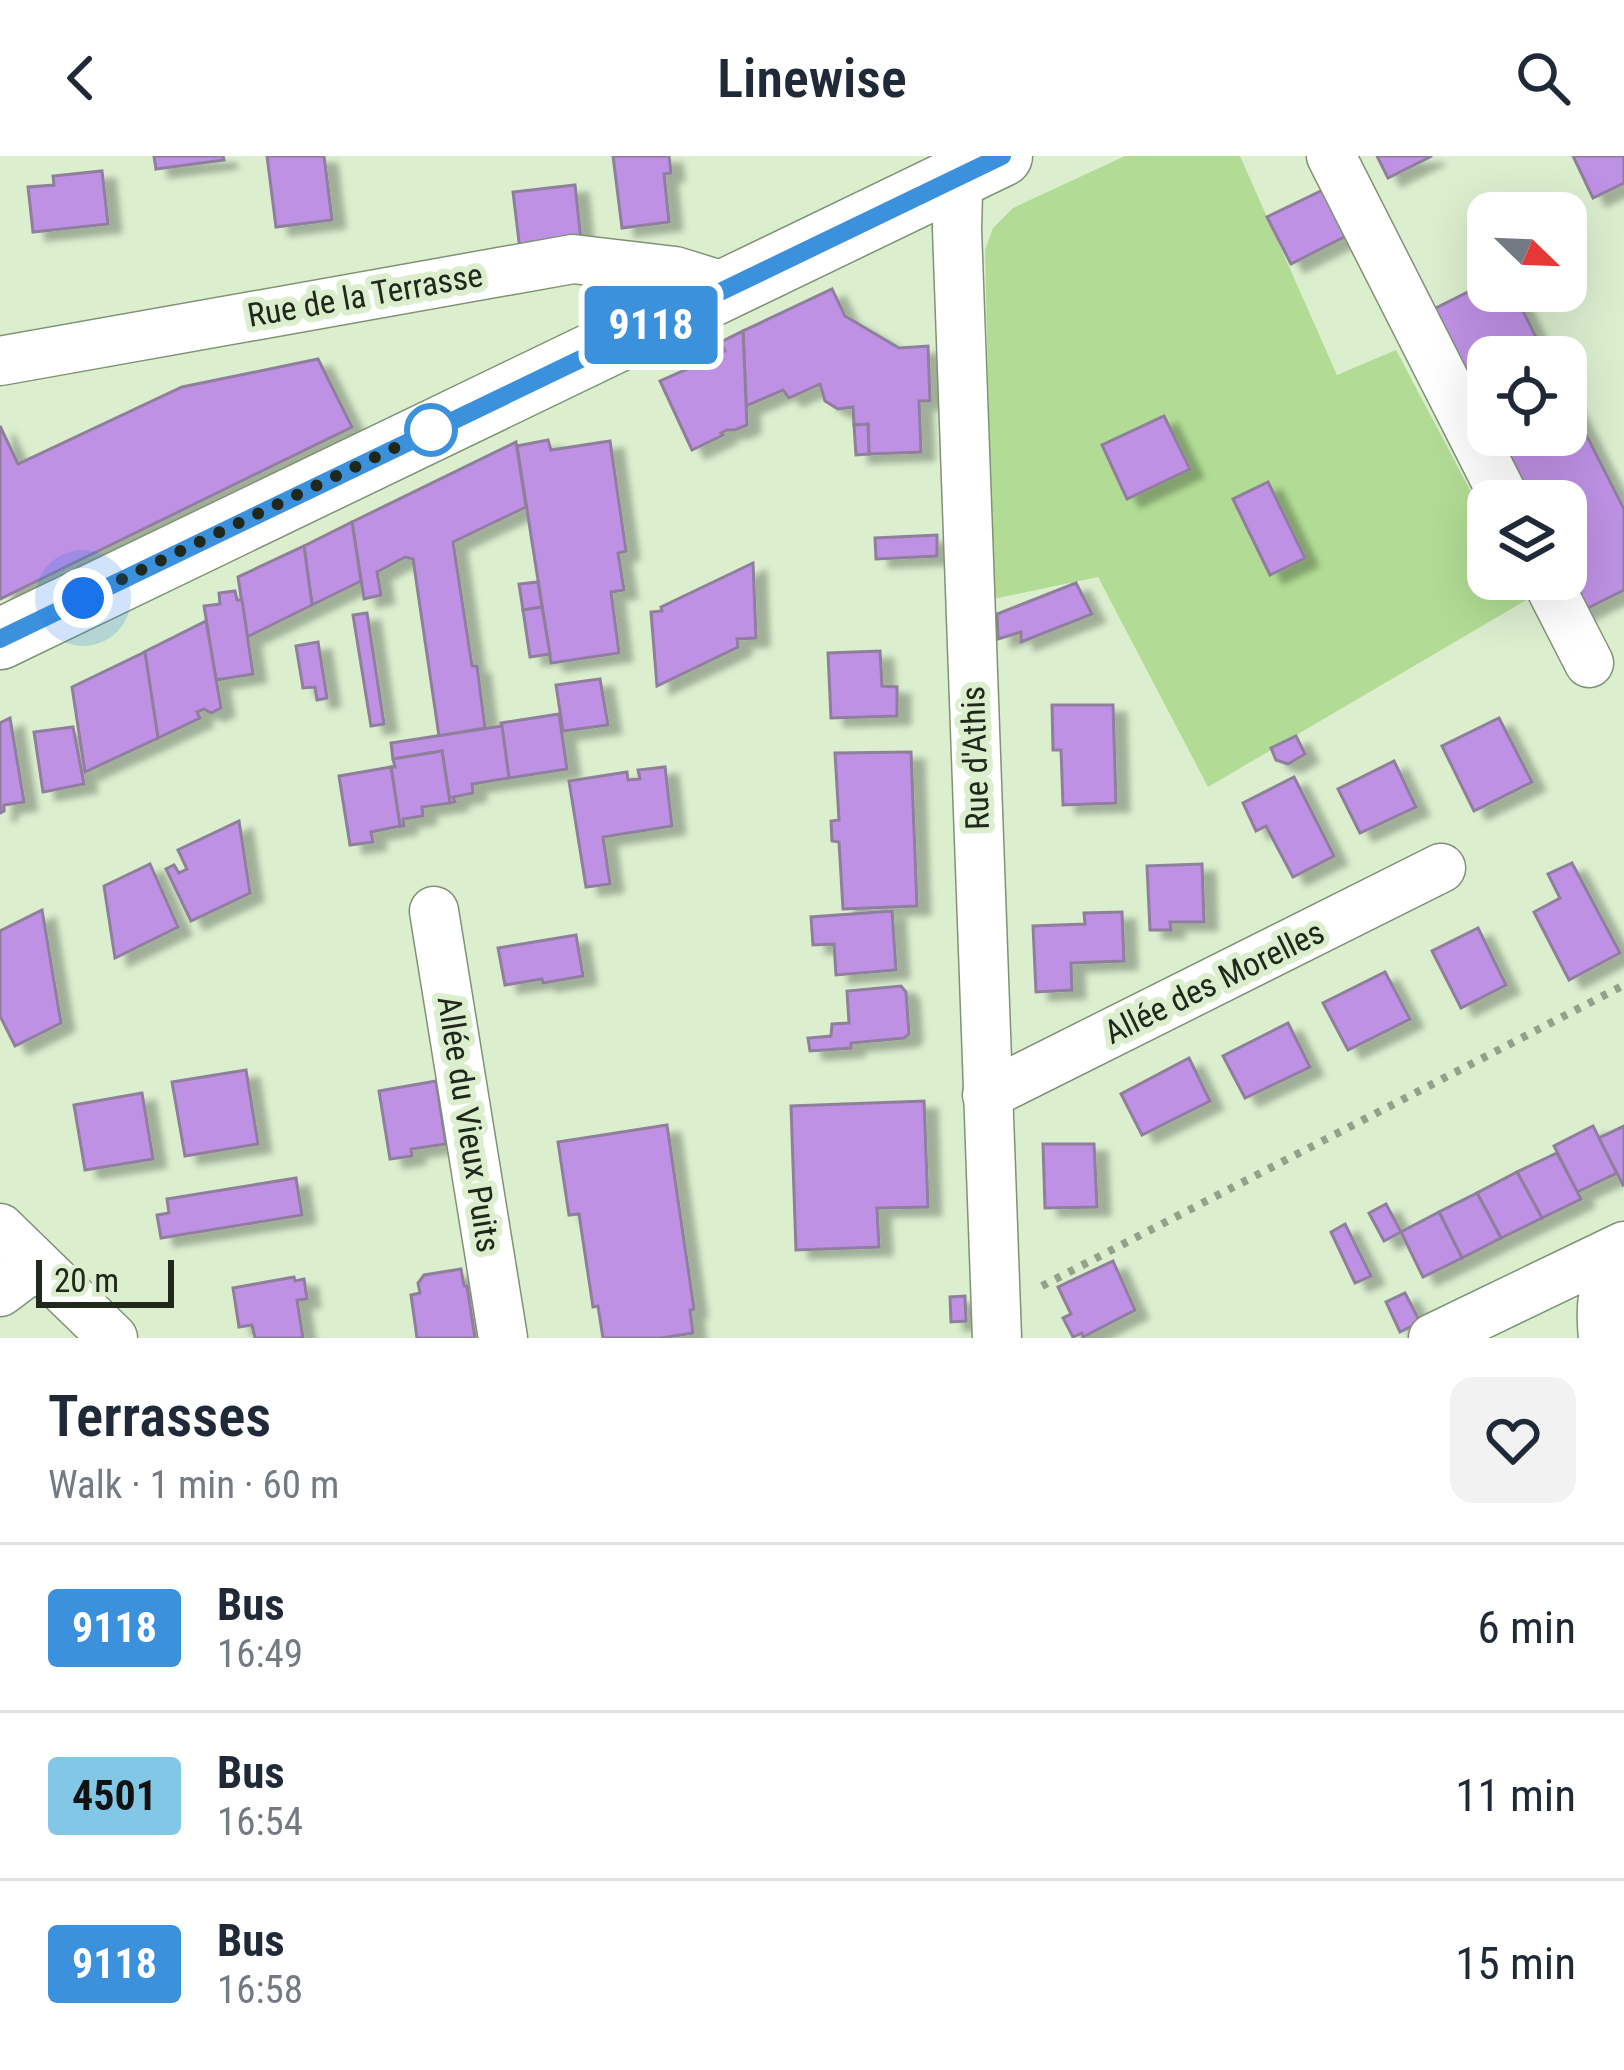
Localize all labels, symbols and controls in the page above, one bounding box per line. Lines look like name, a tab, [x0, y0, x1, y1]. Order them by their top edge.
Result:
icon: back	[48, 45, 114, 111]
icon: search	[1510, 45, 1576, 111]
text: Linewise	[717, 47, 907, 110]
north arrow	[1467, 192, 1587, 312]
map controls	[1467, 192, 1587, 600]
street label: Rue de la Terrasse	[244, 255, 486, 335]
line badge: 9118	[567, 286, 735, 364]
text: 9118	[609, 300, 693, 349]
button: locate	[1467, 336, 1587, 456]
unlabelled marker	[406, 405, 456, 455]
button: layers	[1467, 480, 1587, 600]
your location	[53, 568, 113, 628]
street label: Rue d'Athis	[953, 685, 997, 831]
street label: Allée des Morelles	[1098, 912, 1330, 1052]
street label: Allée du Vieux Puits	[430, 993, 508, 1255]
scale bar	[36, 1254, 174, 1307]
text: 20 m	[54, 1261, 119, 1300]
button: heart	[1450, 1377, 1576, 1503]
text: Terrasses	[48, 1383, 271, 1450]
text: Walk · 1 min · 60 m	[48, 1462, 339, 1508]
text: Bus	[217, 1578, 285, 1631]
text: 6 min	[1477, 1601, 1576, 1654]
text: 9118	[72, 1603, 157, 1652]
text: 16:49	[217, 1631, 303, 1677]
text: Bus	[217, 1746, 285, 1799]
text: 11 min	[1455, 1769, 1576, 1822]
text: 4501	[72, 1771, 157, 1820]
text: 16:54	[217, 1799, 303, 1845]
text: Bus	[217, 1914, 285, 1967]
text: 15 min	[1455, 1937, 1576, 1990]
text: 9118	[72, 1939, 157, 1988]
text: 16:58	[217, 1967, 303, 2013]

